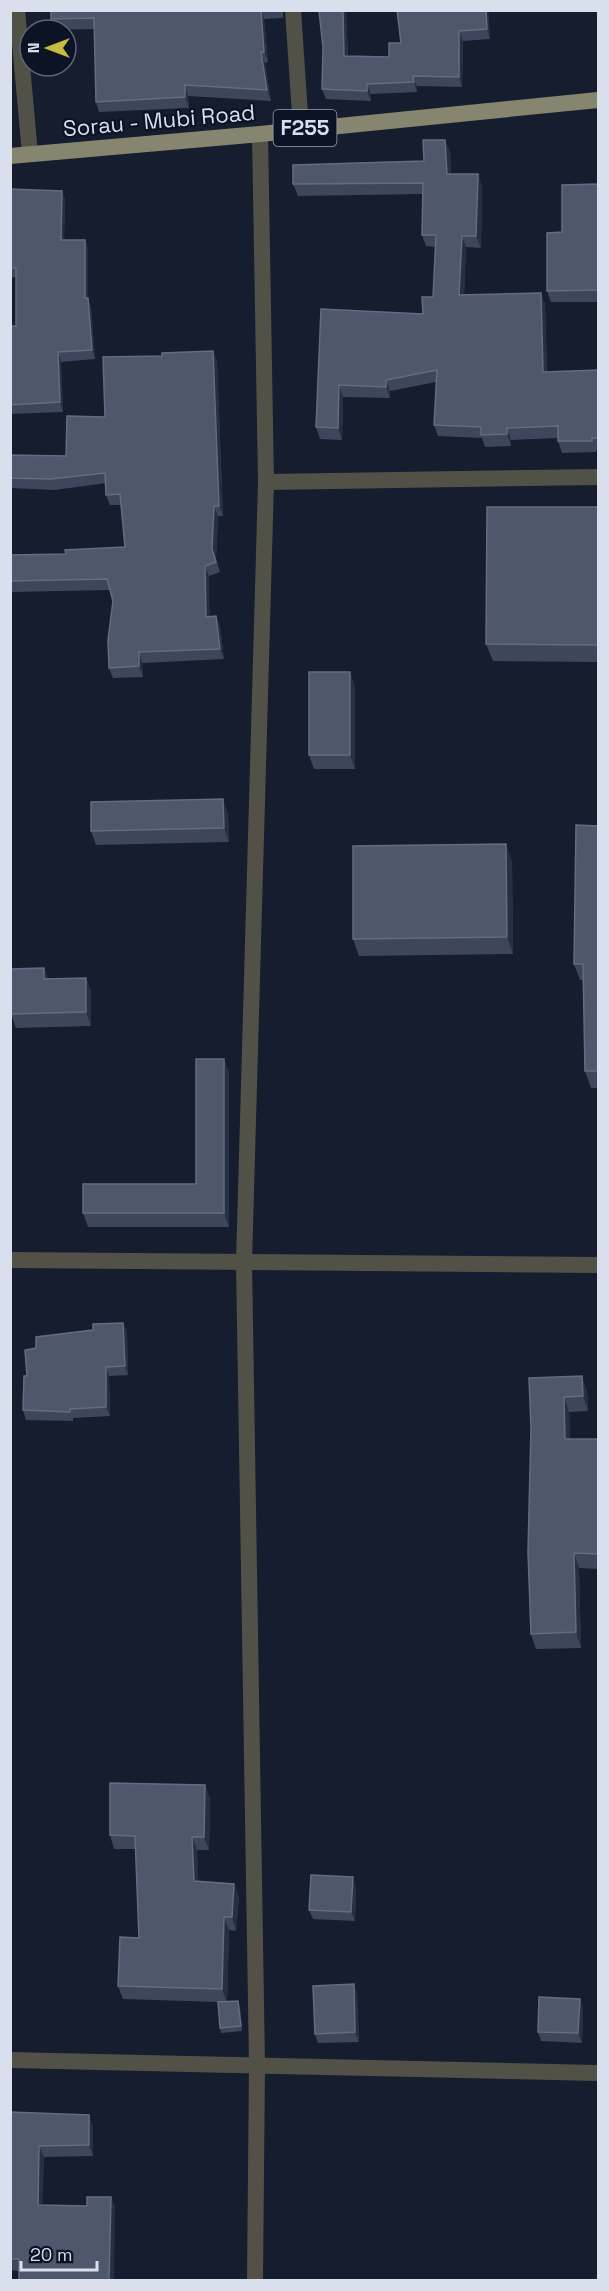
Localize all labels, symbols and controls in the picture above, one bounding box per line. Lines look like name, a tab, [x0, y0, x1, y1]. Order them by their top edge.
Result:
north arrow	[18, 18, 78, 78]
text: N	[23, 43, 44, 53]
street label: Sorau - Mubi Road	[62, 98, 256, 142]
road number: F255	[274, 110, 336, 146]
scale bar	[21, 2234, 98, 2272]
text: 20 m	[30, 2243, 73, 2266]

